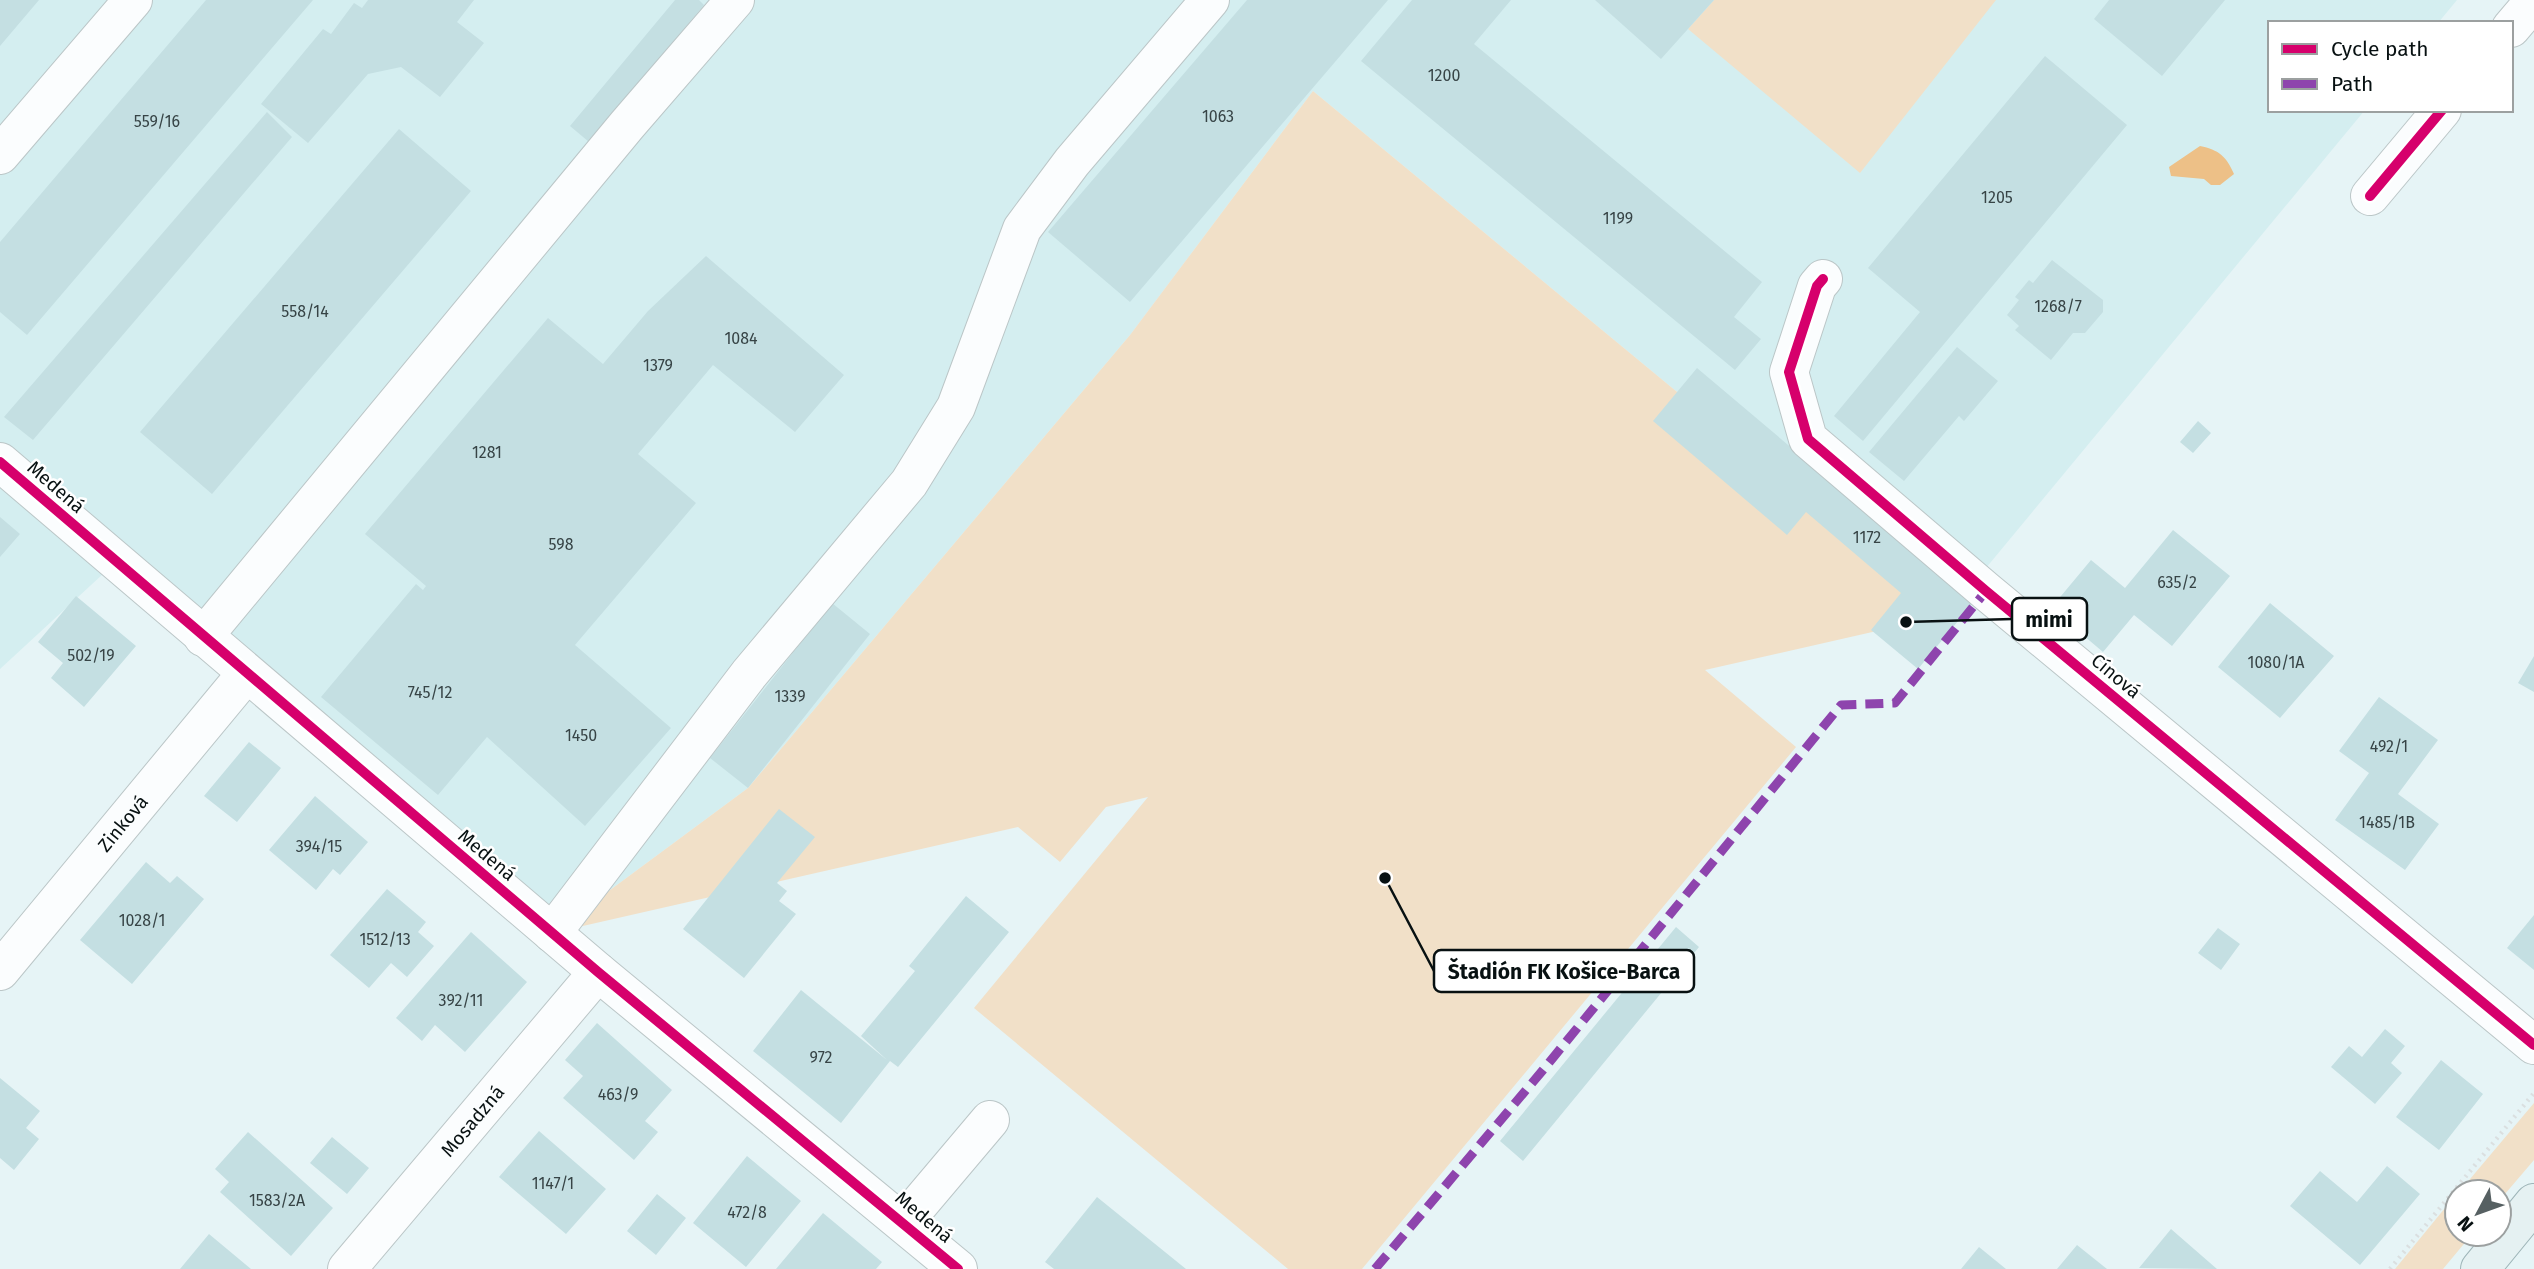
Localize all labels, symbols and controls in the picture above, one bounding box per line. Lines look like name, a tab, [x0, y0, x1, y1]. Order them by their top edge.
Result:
legend	[2268, 21, 2513, 112]
text: Cycle path	[2331, 36, 2429, 62]
house number: 1200	[1428, 66, 1460, 85]
text: Path	[2331, 71, 2373, 97]
house number: 1063	[1202, 107, 1234, 126]
house number: 559/16	[134, 112, 180, 131]
house number: 1205	[1981, 188, 2013, 207]
house number: 1199	[1603, 209, 1633, 228]
house number: 1268/7	[2034, 297, 2082, 316]
house number: 558/14	[281, 302, 329, 321]
house number: 1084	[724, 329, 758, 348]
house number: 1379	[643, 356, 673, 375]
house number: 1281	[472, 443, 502, 462]
street label: Medená	[23, 456, 89, 518]
house number: 1172	[1853, 528, 1881, 547]
house number: 598	[549, 535, 574, 554]
house number: 635/2	[2157, 573, 2197, 592]
callout: mimi	[2012, 598, 2087, 640]
text: mimi	[2025, 607, 2073, 633]
house number: 502/19	[67, 646, 115, 665]
street label: Cínová	[2087, 649, 2145, 703]
house number: 1080/1A	[2247, 653, 2305, 672]
house number: 745/12	[408, 683, 452, 702]
house number: 1339	[774, 687, 806, 706]
house number: 1450	[565, 726, 597, 745]
house number: 492/1	[2370, 737, 2408, 756]
street label: Zinková	[92, 790, 153, 856]
house number: 1485/1B	[2359, 813, 2415, 832]
street label: Medená	[453, 824, 521, 886]
house number: 394/15	[296, 837, 342, 856]
house number: 1028/1	[119, 911, 165, 930]
house number: 1512/13	[359, 930, 411, 949]
callout: Štadión FK Košice-Barca	[1434, 950, 1694, 992]
text: Štadión FK Košice-Barca	[1448, 957, 1680, 985]
house number: 392/11	[439, 991, 483, 1010]
house number: 972	[810, 1048, 833, 1067]
street label: Mosadzná	[436, 1081, 509, 1161]
house number: 463/9	[598, 1085, 638, 1104]
house number: 1147/1	[532, 1174, 574, 1193]
north arrow	[2443, 1178, 2513, 1248]
street label: Medená	[890, 1186, 958, 1248]
house number: 1583/2A	[249, 1191, 306, 1210]
house number: 472/8	[727, 1203, 767, 1222]
text: N	[2453, 1212, 2478, 1236]

